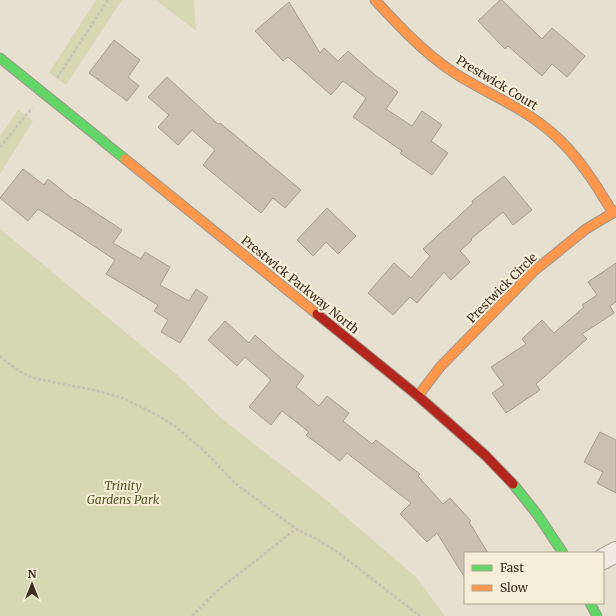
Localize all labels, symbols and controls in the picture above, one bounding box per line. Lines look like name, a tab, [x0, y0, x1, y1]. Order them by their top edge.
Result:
street label: Prestwick Court	[454, 52, 541, 113]
street label: Prestwick Parkway North	[238, 232, 362, 337]
street label: Prestwick Circle	[463, 249, 540, 326]
park label: Trinity Gardens Park	[87, 478, 160, 507]
legend	[464, 552, 604, 604]
text: Fast	[500, 560, 524, 575]
north arrow	[12, 564, 52, 604]
text: N	[28, 567, 37, 581]
text: Slow	[500, 580, 529, 595]

